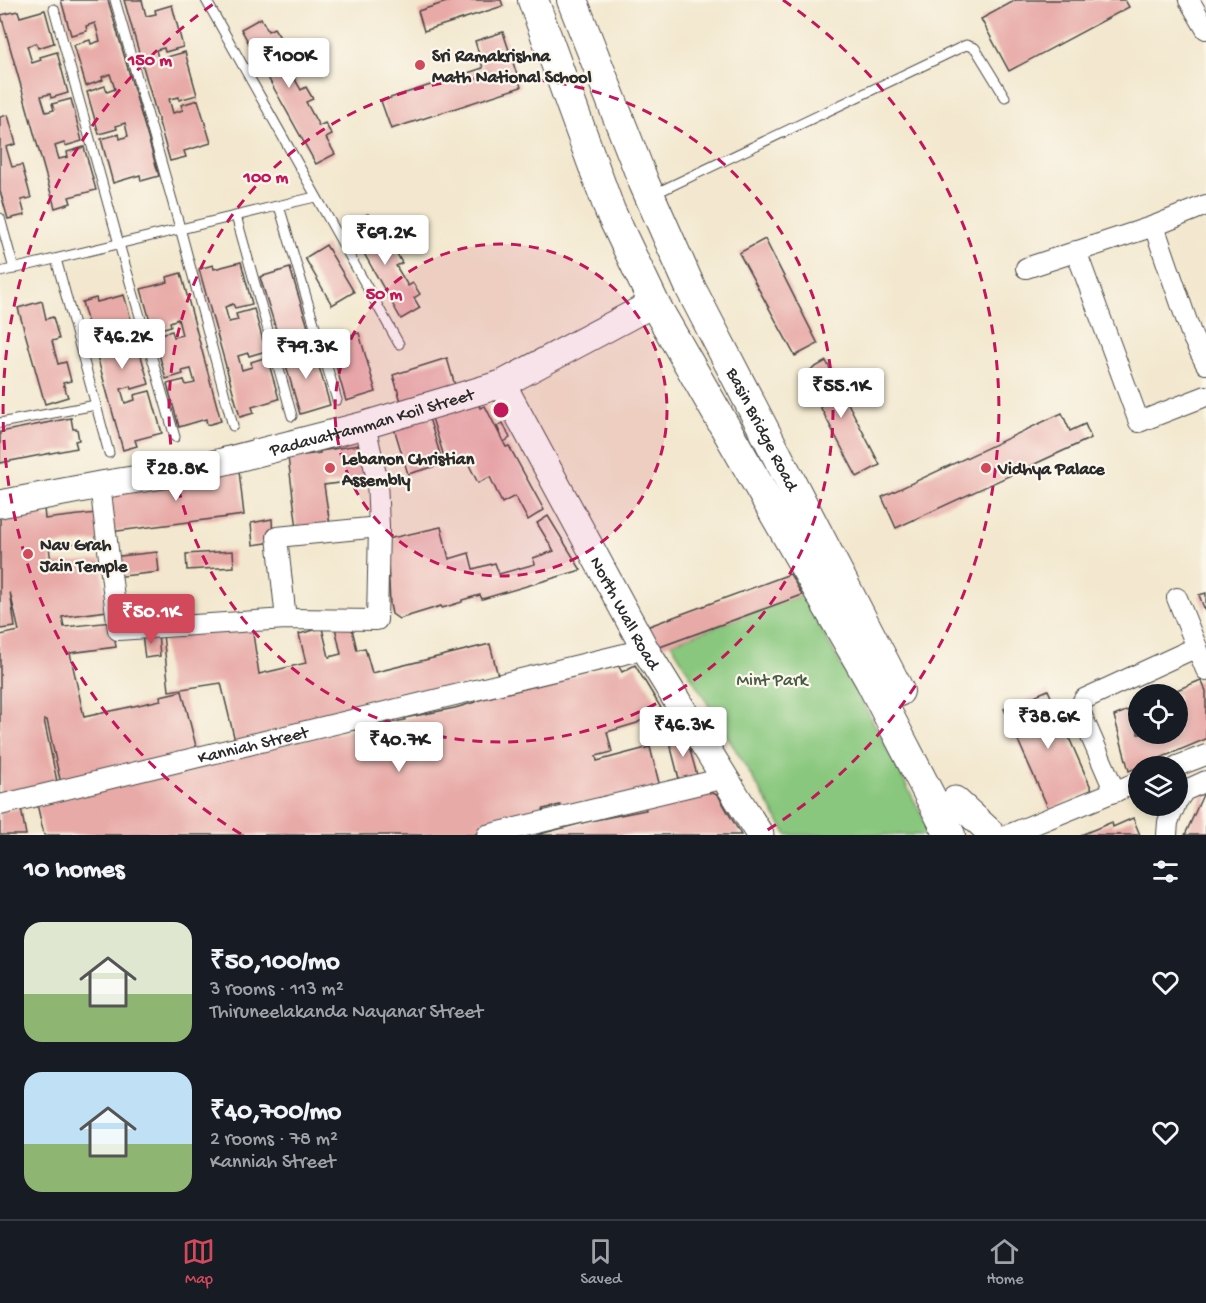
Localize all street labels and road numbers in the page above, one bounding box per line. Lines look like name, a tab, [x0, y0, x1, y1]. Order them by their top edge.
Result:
street label: Basin Bridge Road	[720, 364, 802, 496]
street label: Padavattamman Koil Street	[267, 385, 478, 462]
street label: North Wall Road	[584, 554, 664, 676]
street label: Kanniah Street	[196, 722, 312, 770]

